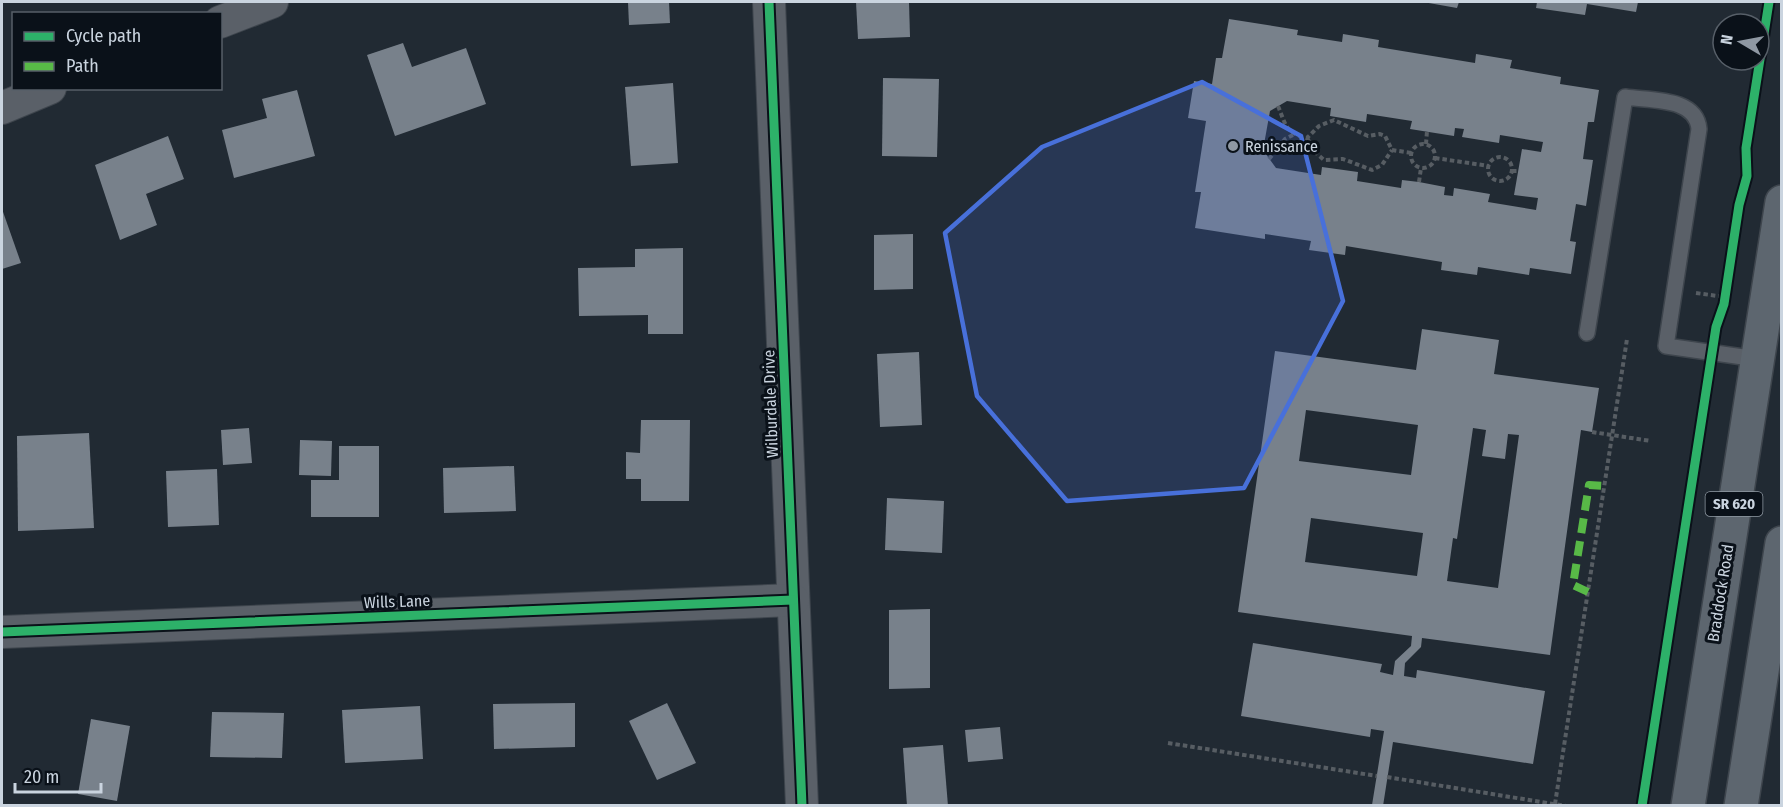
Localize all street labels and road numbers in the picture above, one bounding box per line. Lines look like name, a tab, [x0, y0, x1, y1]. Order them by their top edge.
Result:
street label: Wilburdale Drive	[759, 349, 782, 458]
road number: SR 620	[1706, 492, 1762, 516]
street label: Braddock Road	[1703, 543, 1738, 643]
street label: Wills Lane	[364, 591, 431, 612]

